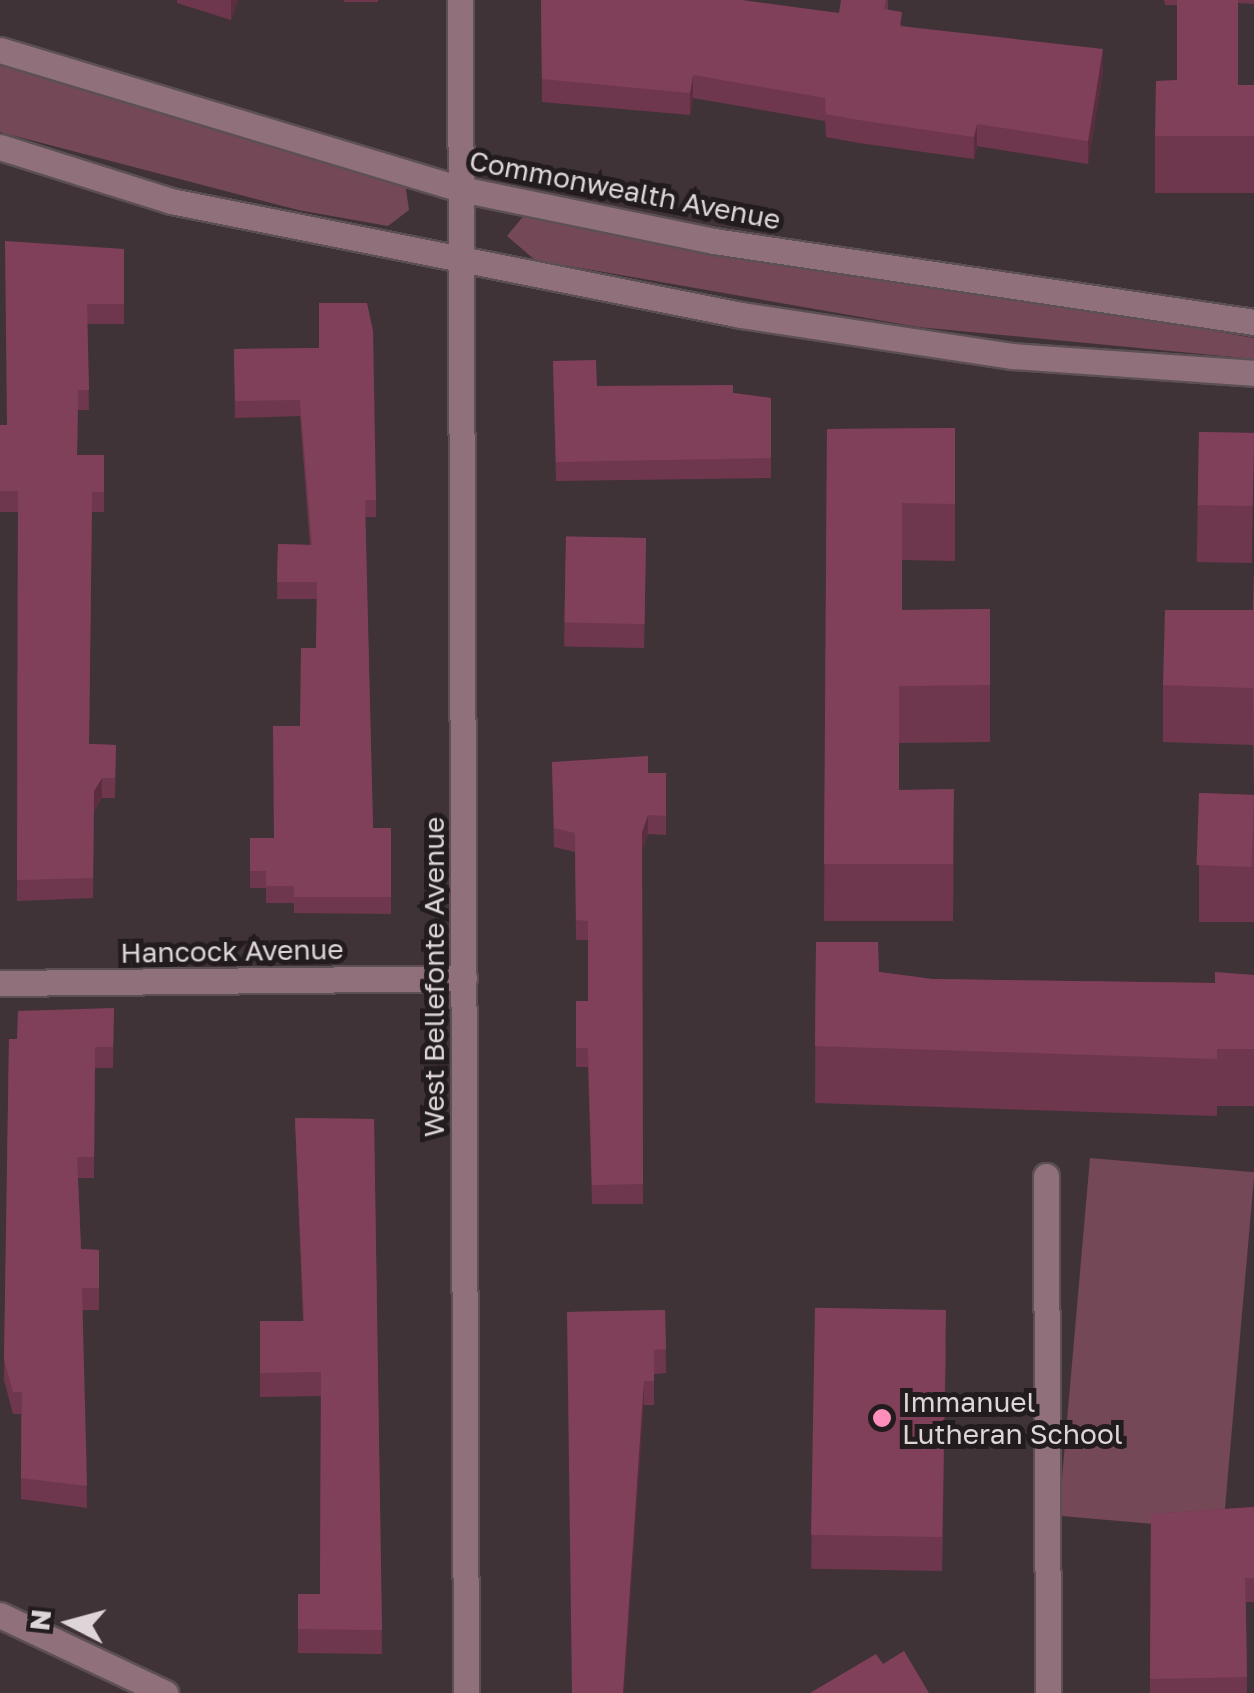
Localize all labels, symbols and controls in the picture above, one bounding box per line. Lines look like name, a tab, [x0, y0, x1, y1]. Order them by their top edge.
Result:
street label: Commonwealth Avenue	[467, 143, 783, 237]
street label: West Bellefonte Avenue	[417, 817, 451, 1137]
street label: Hancock Avenue	[120, 932, 344, 970]
place label: Immanuel Lutheran School	[902, 1385, 1123, 1451]
marker: Immanuel Lutheran School	[871, 1407, 893, 1429]
north arrow	[20, 1573, 120, 1673]
text: N	[22, 1608, 57, 1632]

